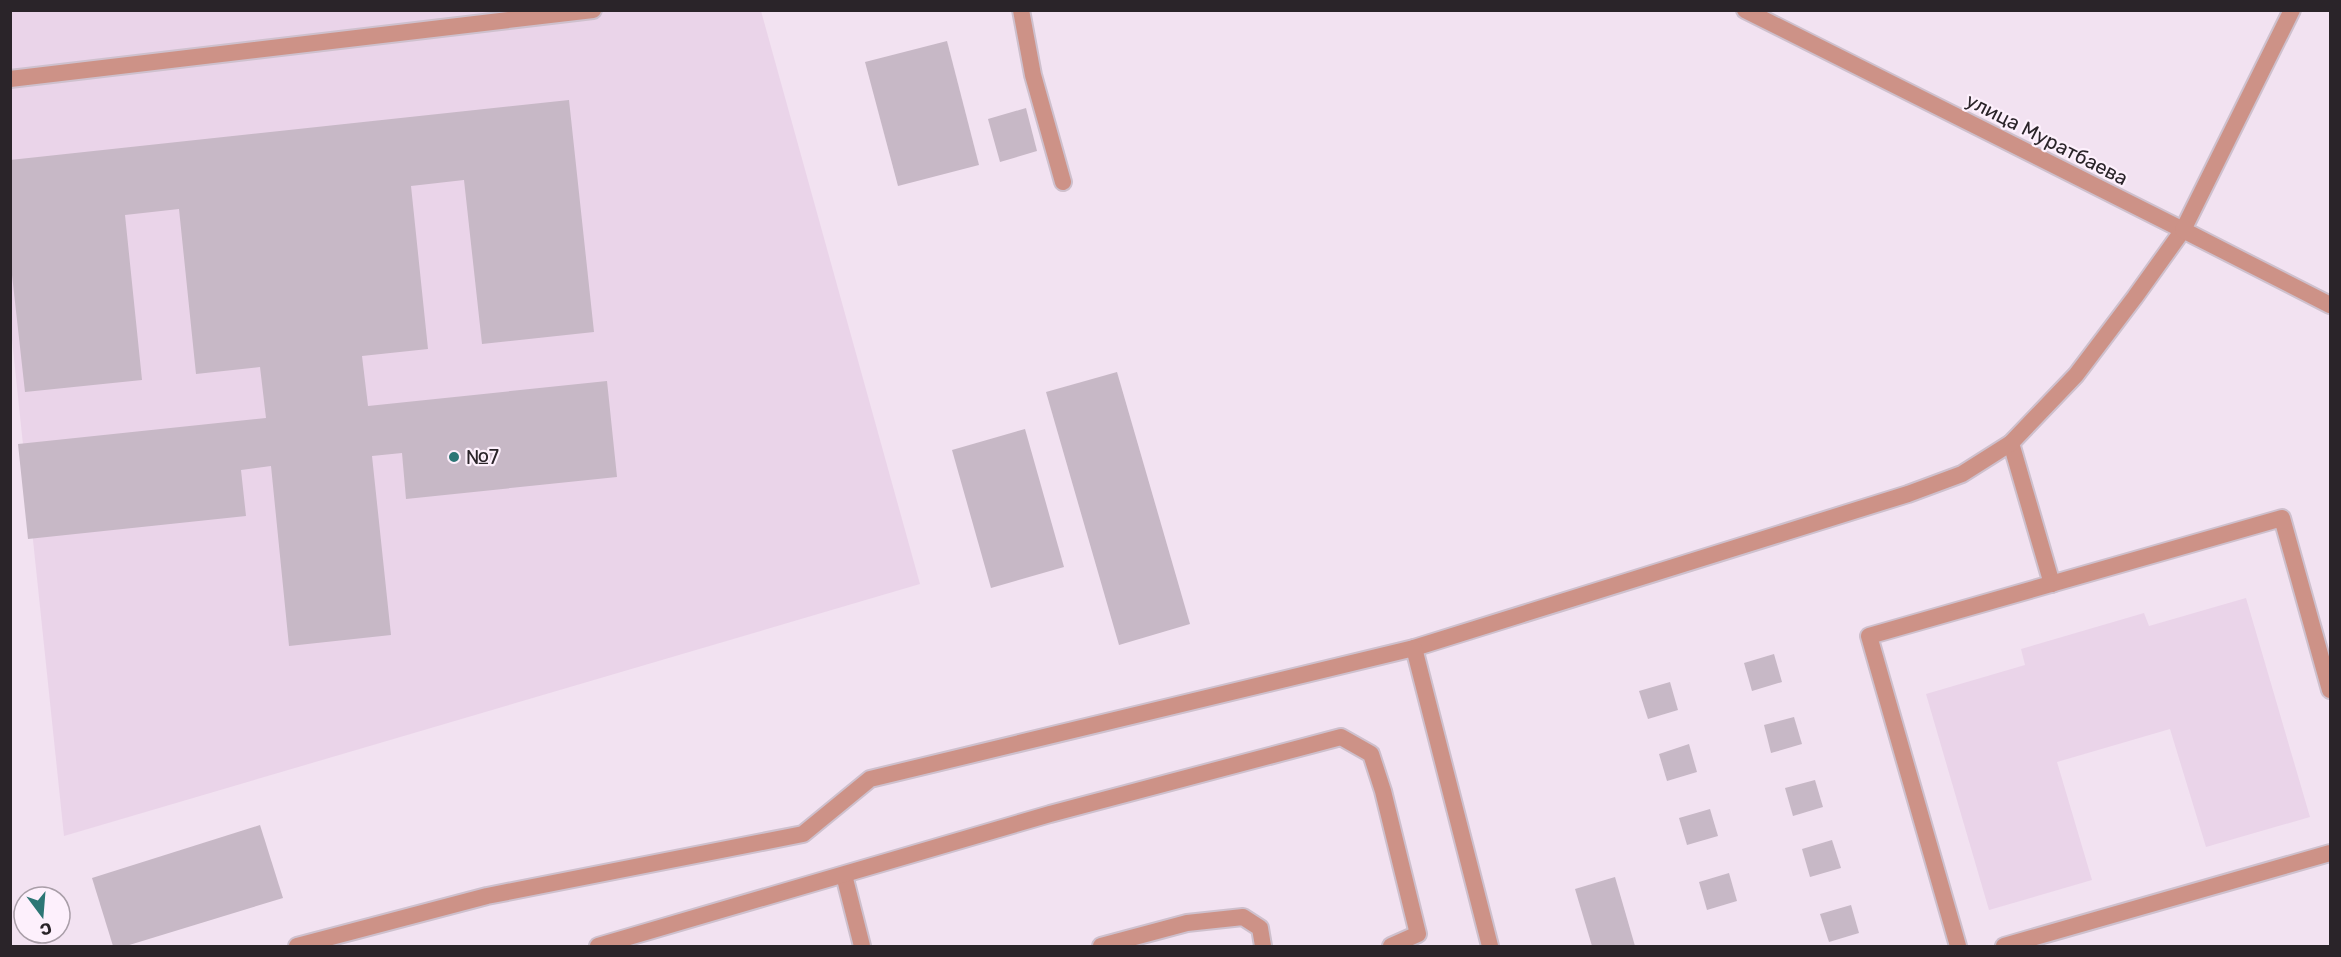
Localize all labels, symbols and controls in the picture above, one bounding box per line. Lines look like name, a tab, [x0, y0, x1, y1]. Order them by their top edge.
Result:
street label: улица Муратбаева	[1962, 88, 2132, 190]
place label: №7	[466, 445, 499, 469]
marker: №7	[447, 450, 461, 464]
north arrow	[12, 885, 72, 945]
text: С	[38, 918, 54, 940]

